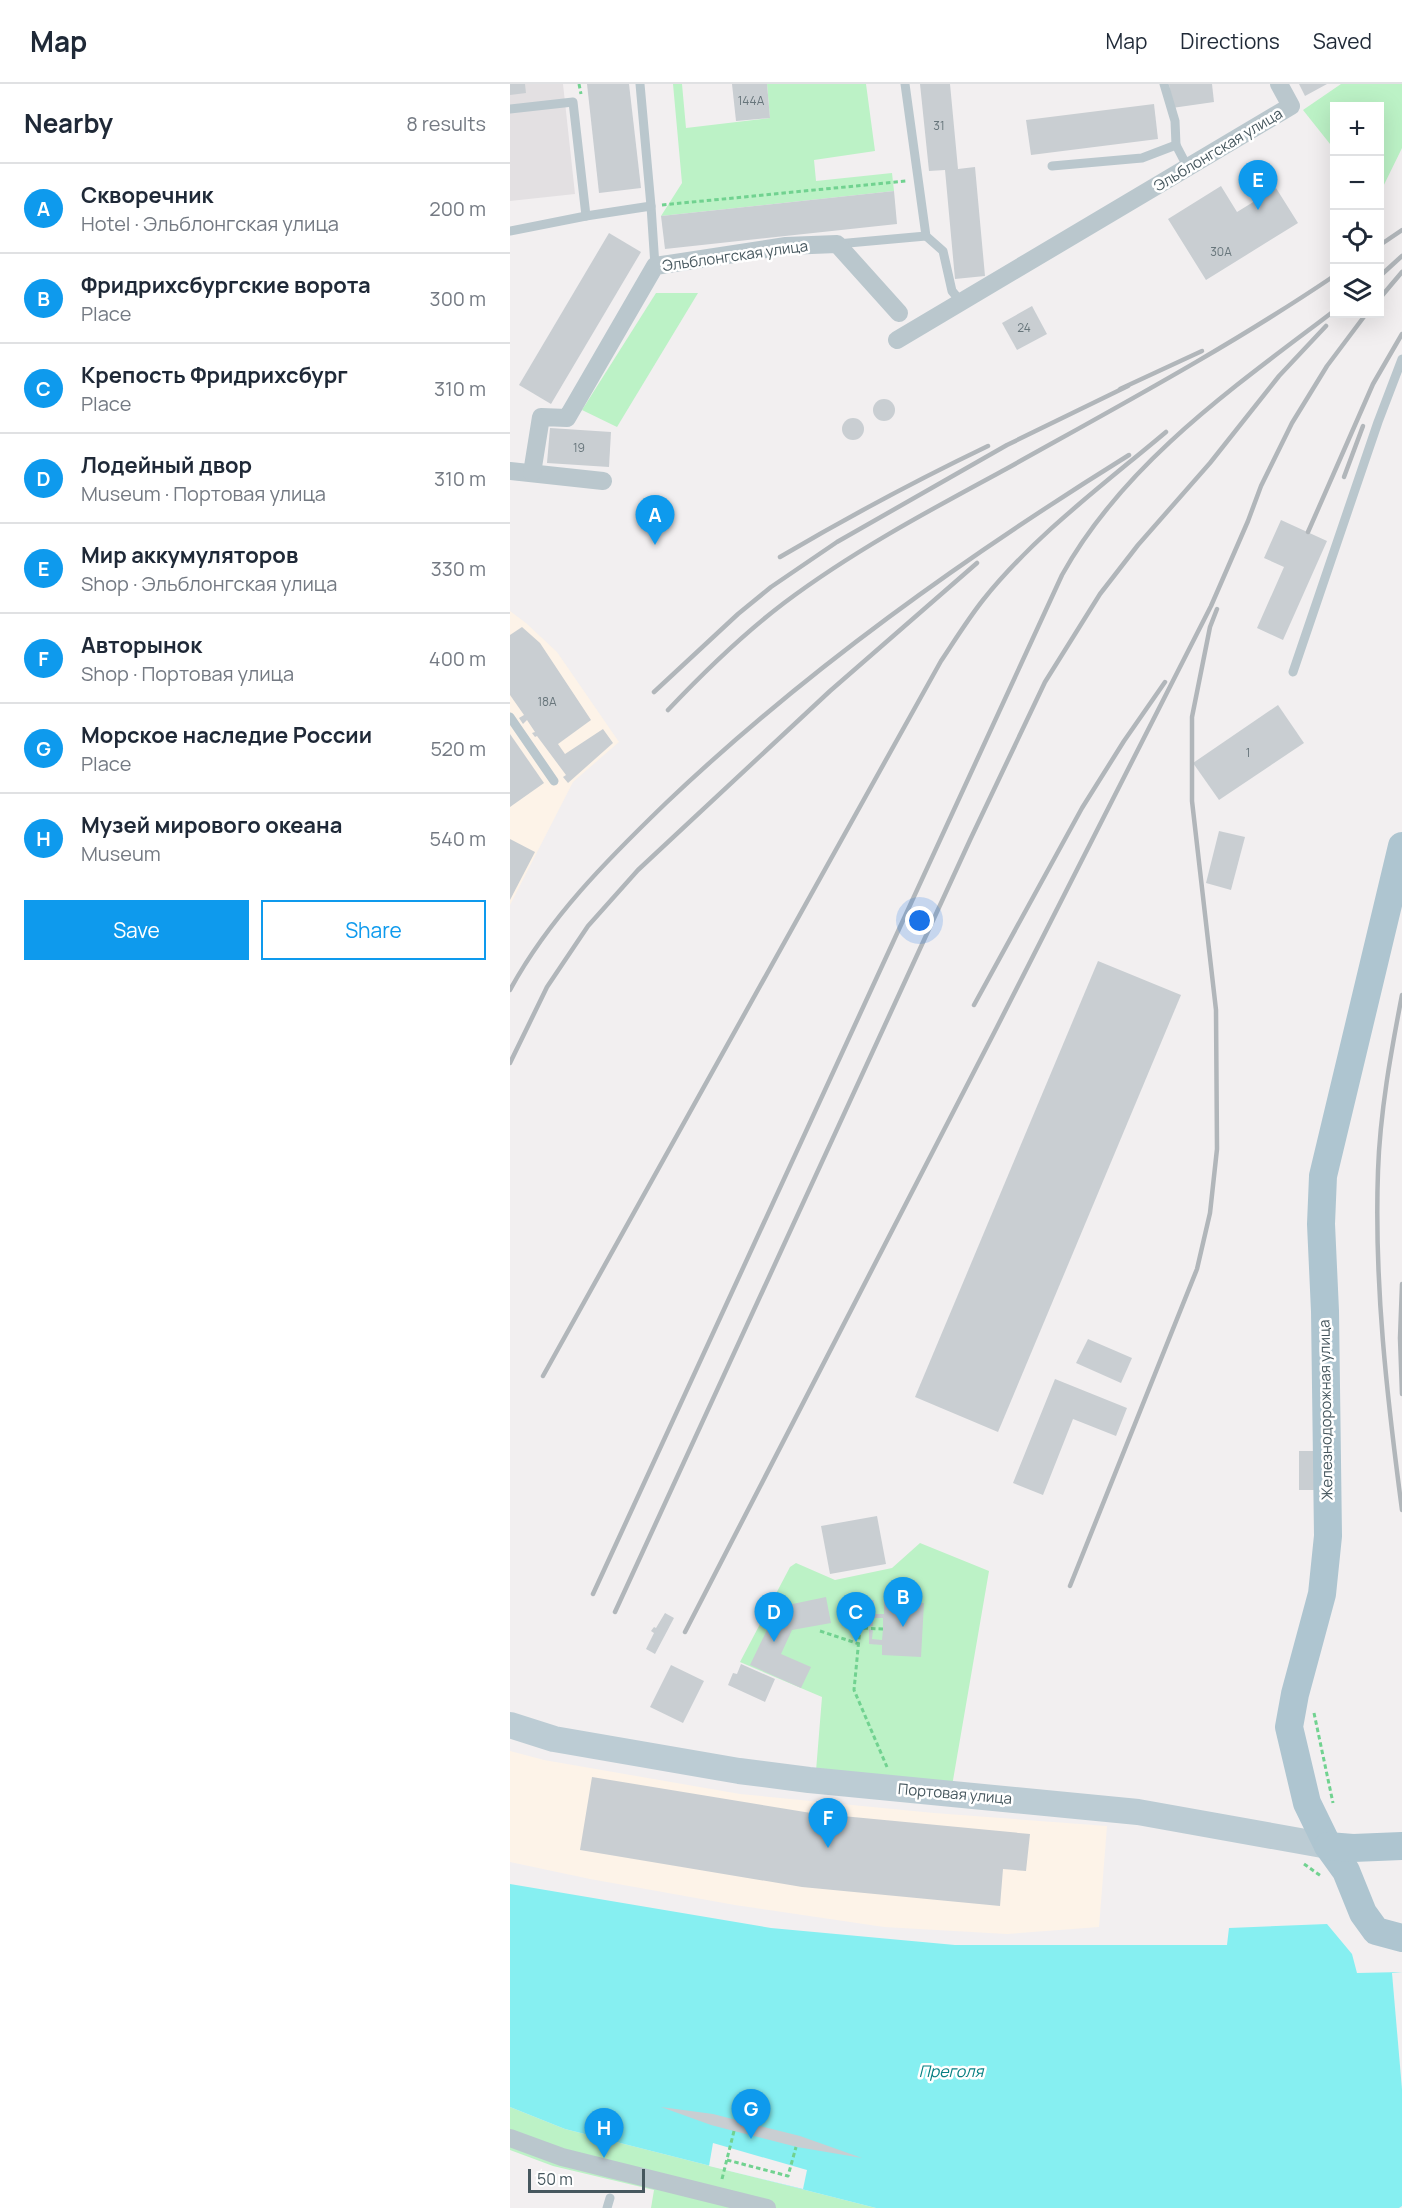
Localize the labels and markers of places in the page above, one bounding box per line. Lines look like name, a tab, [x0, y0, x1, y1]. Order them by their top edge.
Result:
pin: E	[1238, 160, 1278, 210]
pin: A	[636, 496, 674, 545]
pin: B	[884, 1578, 922, 1627]
pin: D	[754, 1592, 794, 1642]
pin: C	[836, 1592, 876, 1642]
pin: F	[808, 1798, 848, 1848]
pin: G	[732, 2090, 770, 2139]
pin: H	[584, 2108, 623, 2158]

